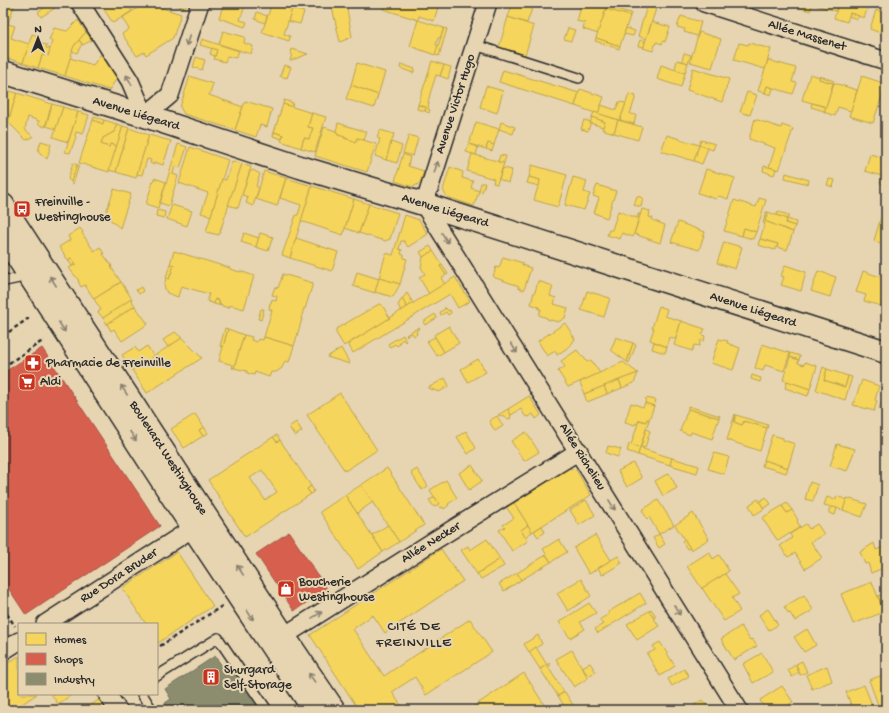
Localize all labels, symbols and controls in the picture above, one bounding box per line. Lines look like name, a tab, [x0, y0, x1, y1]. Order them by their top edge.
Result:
street label: Allée Massenet	[766, 17, 849, 55]
north arrow	[18, 18, 58, 58]
text: N	[34, 24, 42, 36]
one-way arrow	[184, 33, 191, 46]
street label: Avenue Victor Hugo	[433, 52, 479, 156]
one-way arrow	[125, 75, 133, 87]
street label: Avenue Liégeard	[91, 94, 183, 135]
one-way arrow	[433, 161, 440, 174]
street label: Avenue Liégeard	[400, 191, 492, 232]
place label: Freinville - Westinghouse	[34, 195, 111, 225]
bus stop icon: Freinville - Westinghouse	[12, 199, 32, 219]
one-way arrow	[441, 232, 449, 244]
one-way arrow	[49, 276, 57, 287]
street label: Avenue Liégeard	[708, 289, 799, 331]
one-way arrow	[58, 321, 66, 332]
one-way arrow	[510, 342, 518, 354]
pharmacy icon: Pharmacie de Freinville	[23, 353, 43, 373]
place label: Pharmacie de Freinville	[45, 356, 171, 371]
supermarket icon: Aldi	[17, 372, 37, 392]
place label: Aldi	[40, 375, 61, 390]
one-way arrow	[119, 384, 127, 396]
street label: Boulevard Westinghouse	[125, 397, 211, 518]
street label: Allée Richelieu	[555, 421, 609, 493]
one-way arrow	[129, 430, 137, 441]
one-way arrow	[608, 500, 617, 511]
street label: Allée Necker	[399, 518, 464, 567]
street label: Rue Dora Bruder	[78, 545, 162, 607]
one-way arrow	[236, 564, 244, 575]
place label: Boucherie Westinghouse	[298, 575, 375, 605]
shop icon: Boucherie Westinghouse	[276, 579, 296, 599]
one-way arrow	[674, 604, 682, 616]
one-way arrow	[246, 609, 255, 620]
one-way arrow	[311, 611, 322, 619]
district label: CITÉ DE FREINVILLE	[375, 619, 452, 652]
legend	[18, 623, 158, 695]
text: Homes	[54, 634, 87, 648]
text: Shops	[54, 654, 83, 668]
place label: Shurgard Self-Storage	[224, 663, 292, 693]
building icon: Shurgard Self-Storage	[201, 667, 221, 687]
one-way arrow	[308, 673, 316, 684]
text: Industry	[54, 674, 95, 688]

